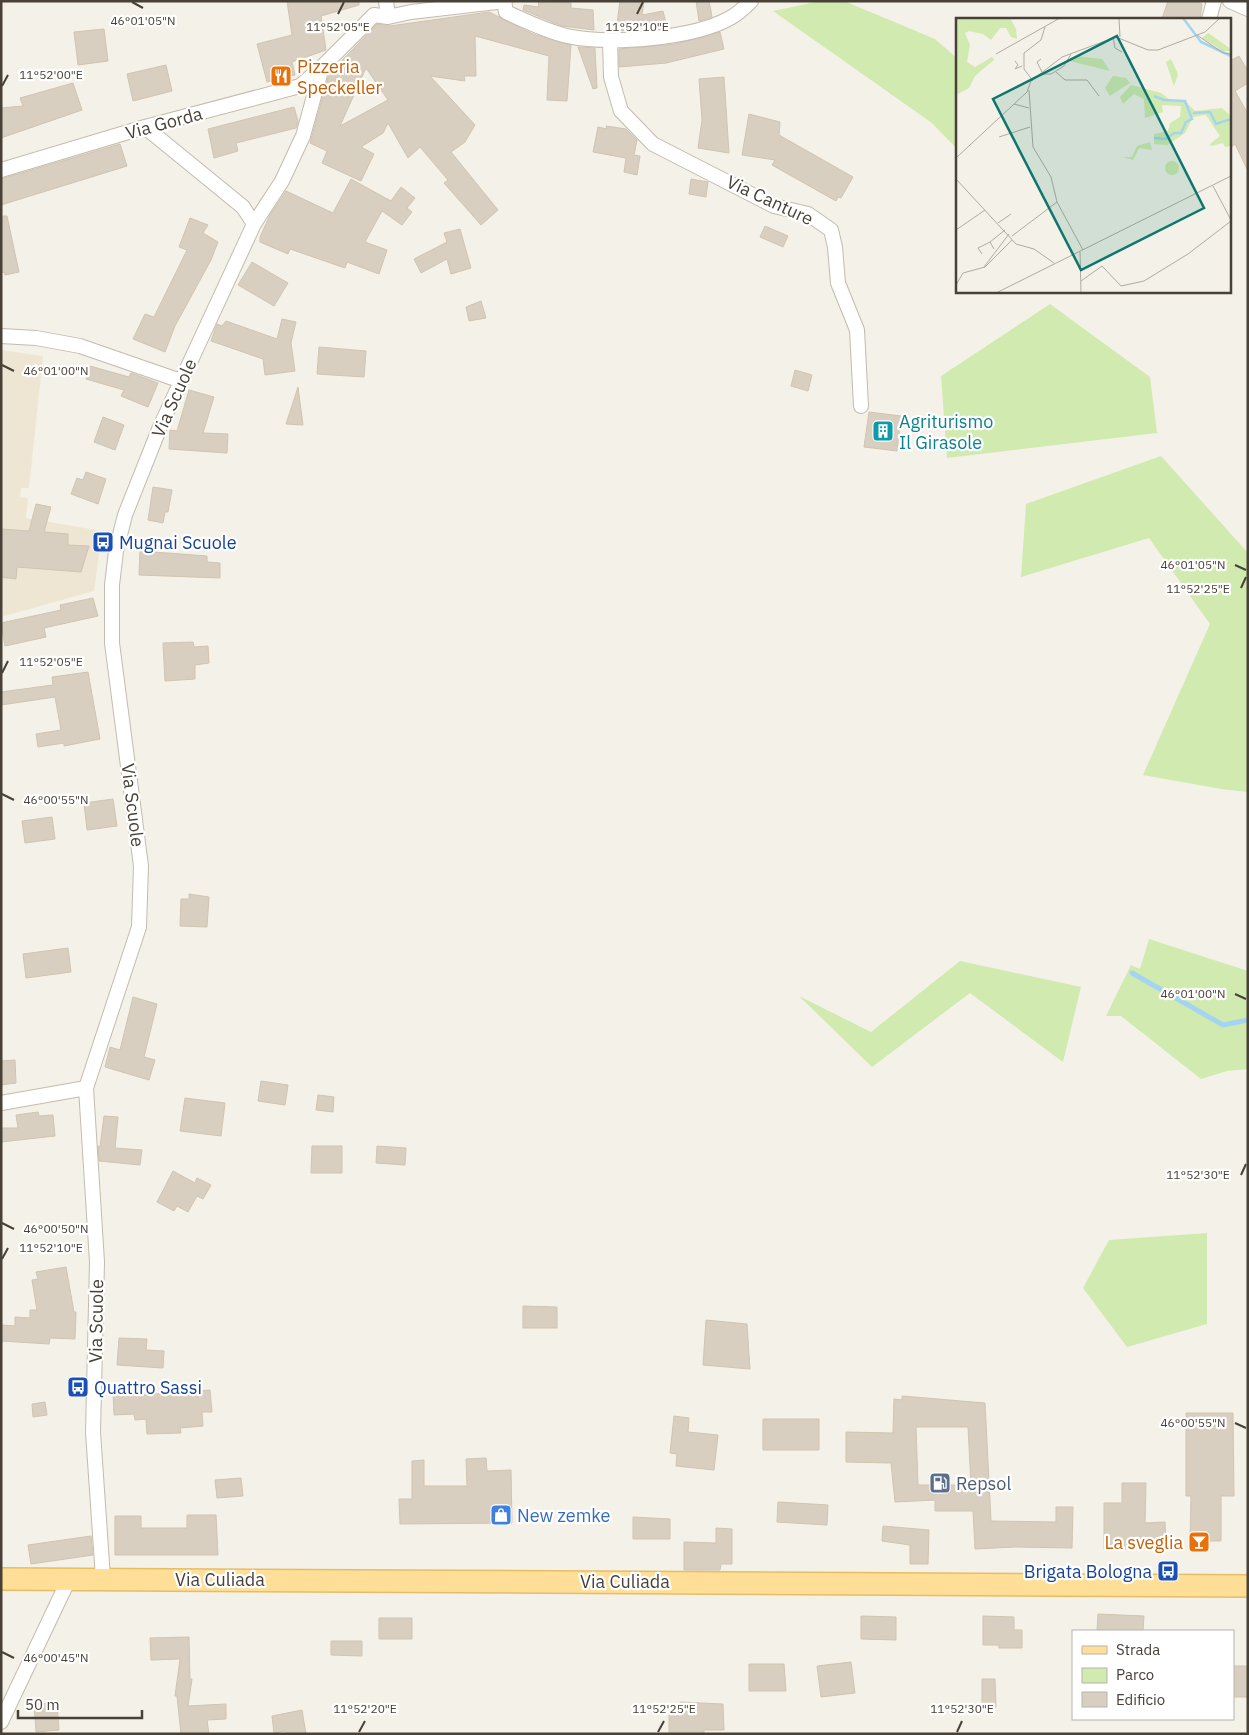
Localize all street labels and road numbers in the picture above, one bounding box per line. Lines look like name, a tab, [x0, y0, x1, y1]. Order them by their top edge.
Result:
street label: Via Gorda	[123, 102, 205, 144]
street label: Via Canture	[723, 170, 817, 230]
street label: Via Scuole	[146, 355, 202, 441]
street label: Via Scuole	[116, 762, 150, 848]
street label: Via Scuole	[84, 1279, 108, 1363]
street label: Via Culiada	[175, 1568, 265, 1591]
street label: Via Culiada	[580, 1570, 670, 1593]

